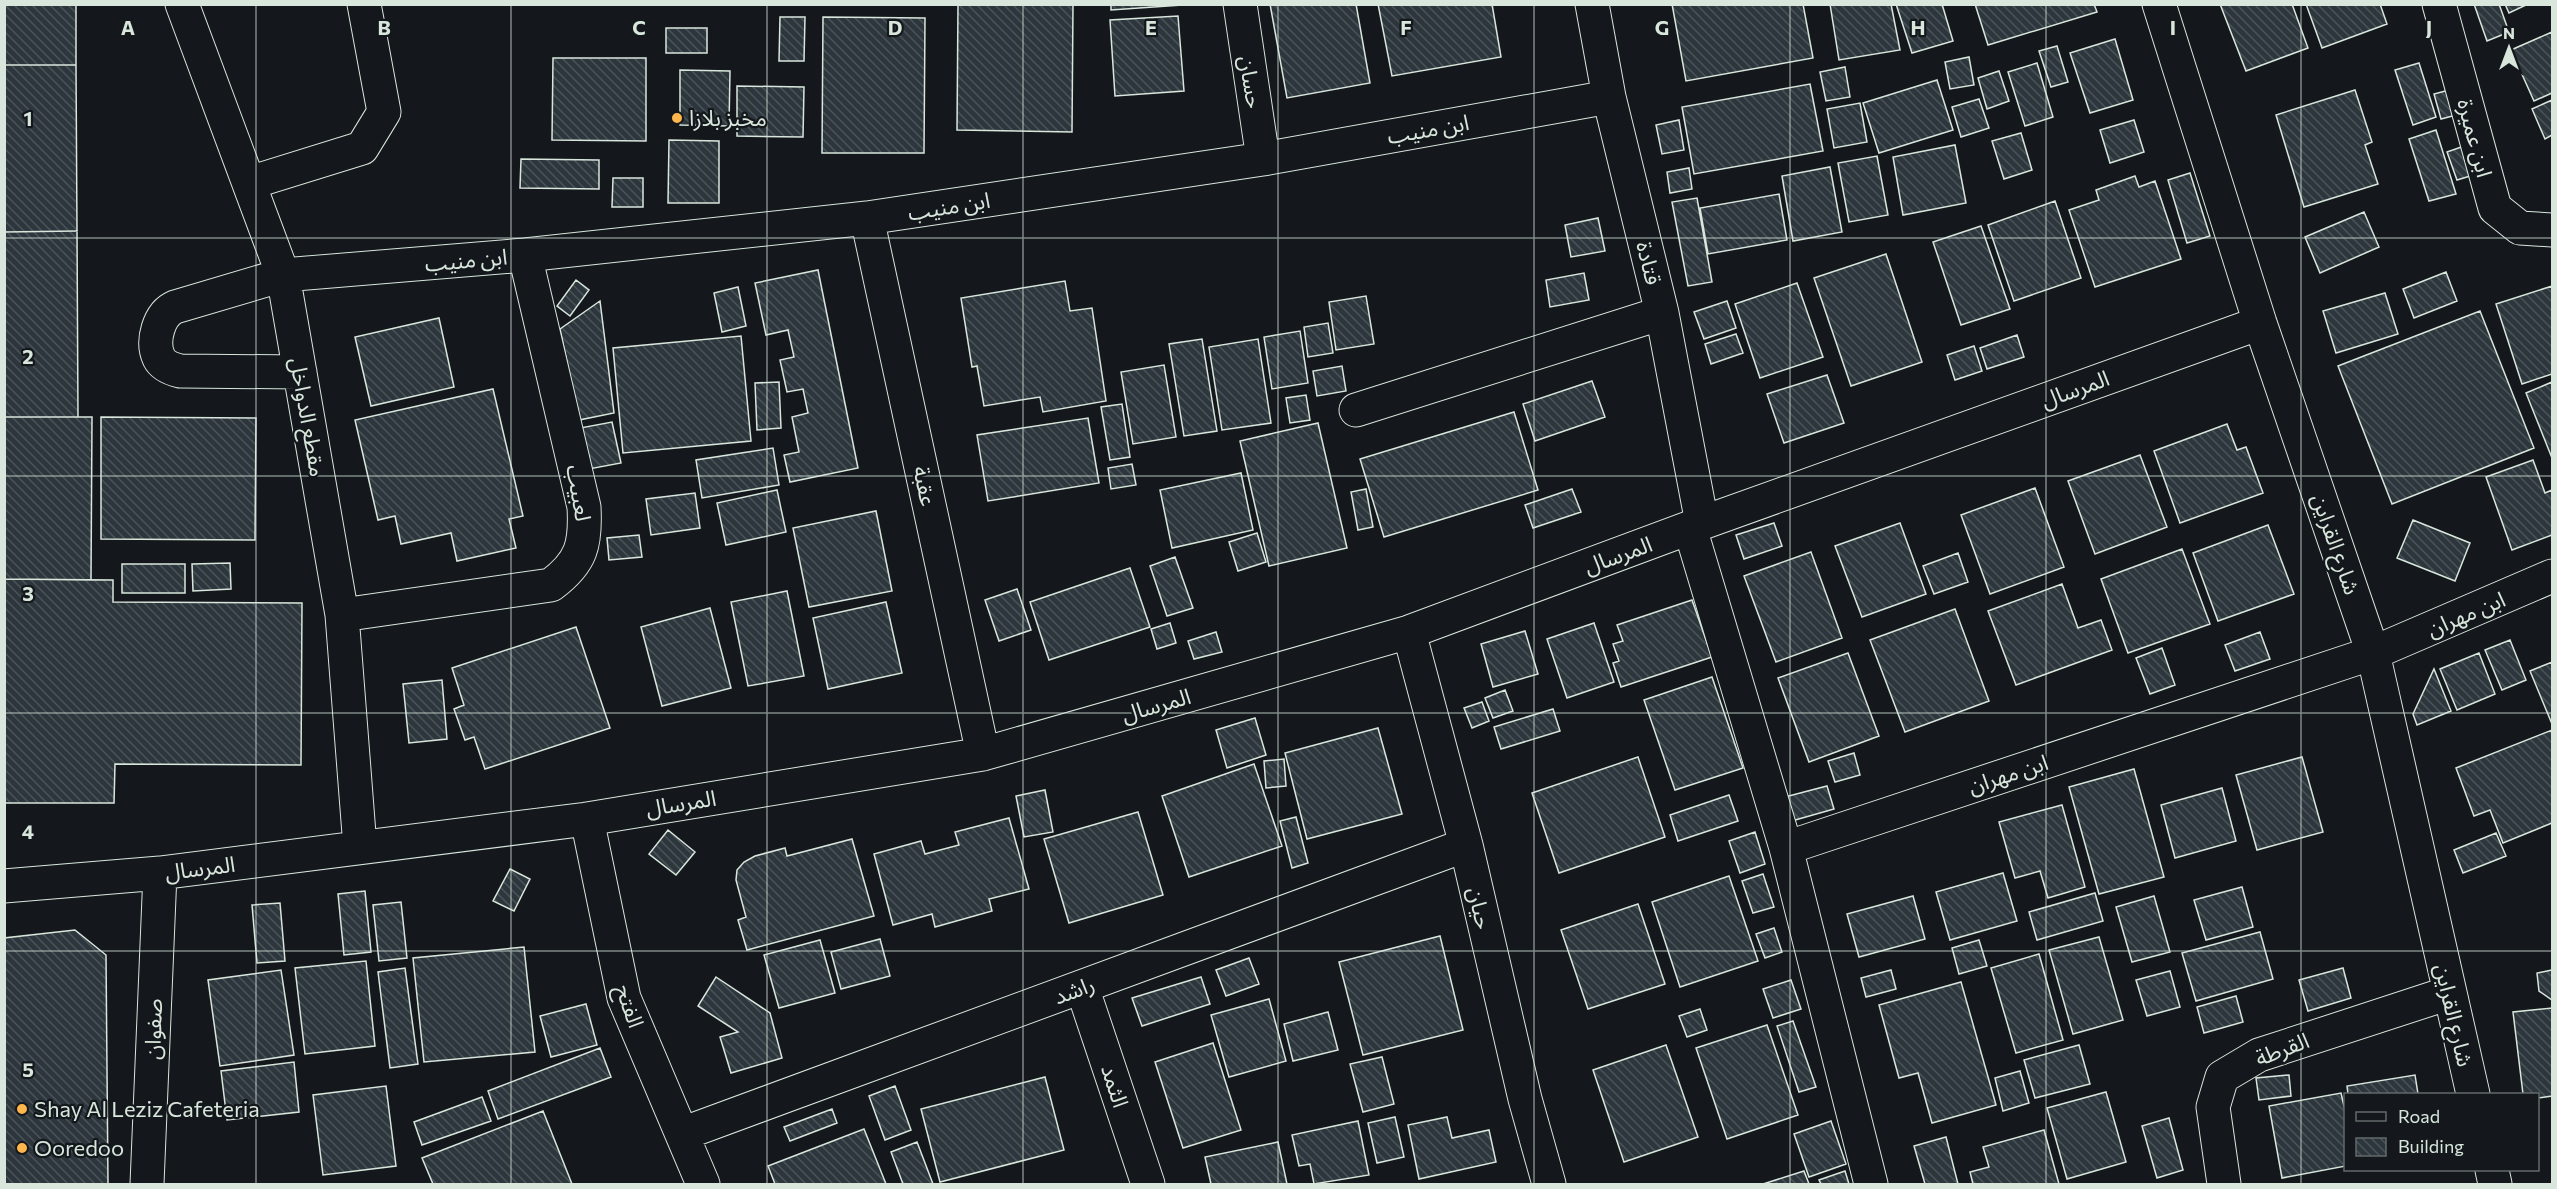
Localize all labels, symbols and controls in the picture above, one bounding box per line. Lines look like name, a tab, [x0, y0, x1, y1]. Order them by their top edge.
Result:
text: A	[121, 15, 135, 39]
text: B	[377, 15, 391, 39]
text: C	[632, 15, 646, 39]
text: D	[888, 15, 902, 39]
text: E	[1145, 15, 1157, 39]
text: F	[1400, 15, 1412, 39]
text: G	[1655, 15, 1669, 39]
text: H	[1911, 15, 1926, 39]
text: I	[2170, 15, 2176, 39]
text: J	[2426, 15, 2432, 39]
north arrow	[2479, 18, 2539, 78]
text: N	[2503, 23, 2515, 42]
street label: حسان	[1234, 54, 1269, 110]
street label: ابن عميرة	[2452, 96, 2499, 180]
place label: مخبز بلازا	[689, 104, 767, 132]
text: 1	[23, 106, 33, 130]
street label: ابن منيب	[1385, 108, 1471, 149]
marker: مخبز بلازا	[670, 111, 684, 125]
street label: ابن منيب	[906, 186, 992, 225]
street label: قتادة	[1631, 238, 1668, 287]
street label: ابن منيب	[424, 242, 508, 277]
text: 2	[22, 344, 34, 368]
street label: مقطع الدواخل	[281, 355, 332, 479]
street label: المرسال	[2037, 364, 2113, 413]
street label: لعبيب	[561, 463, 598, 523]
street label: عقبة	[908, 463, 943, 508]
street label: شارع القراين	[2303, 490, 2366, 599]
street label: المرسال	[1580, 530, 1656, 579]
text: 3	[22, 581, 34, 605]
street label: ابن مهران	[2423, 585, 2509, 642]
street label: المرسال	[1118, 682, 1194, 727]
street label: ابن مهران	[1964, 748, 2051, 799]
street label: المرسال	[644, 784, 718, 821]
text: 4	[22, 819, 34, 843]
street label: المرسال	[163, 850, 237, 885]
street label: حيان	[1463, 884, 1498, 932]
street label: شارع القراين	[2426, 961, 2479, 1070]
street label: راشد	[1050, 970, 1098, 1010]
street label: الفتح	[607, 980, 650, 1032]
street label: صفوان	[138, 998, 167, 1060]
street label: القرطة	[2251, 1026, 2313, 1071]
text: 5	[22, 1057, 34, 1081]
street label: الثمد	[1096, 1061, 1135, 1111]
legend	[2344, 1093, 2539, 1171]
place label: Shay Al Leziz Cafeteria	[34, 1095, 260, 1122]
marker: Shay Al Leziz Cafeteria	[15, 1102, 29, 1116]
text: Road	[2398, 1105, 2440, 1127]
place label: Ooredoo	[34, 1134, 124, 1161]
text: Building	[2398, 1135, 2464, 1157]
marker: Ooredoo	[15, 1141, 29, 1155]

